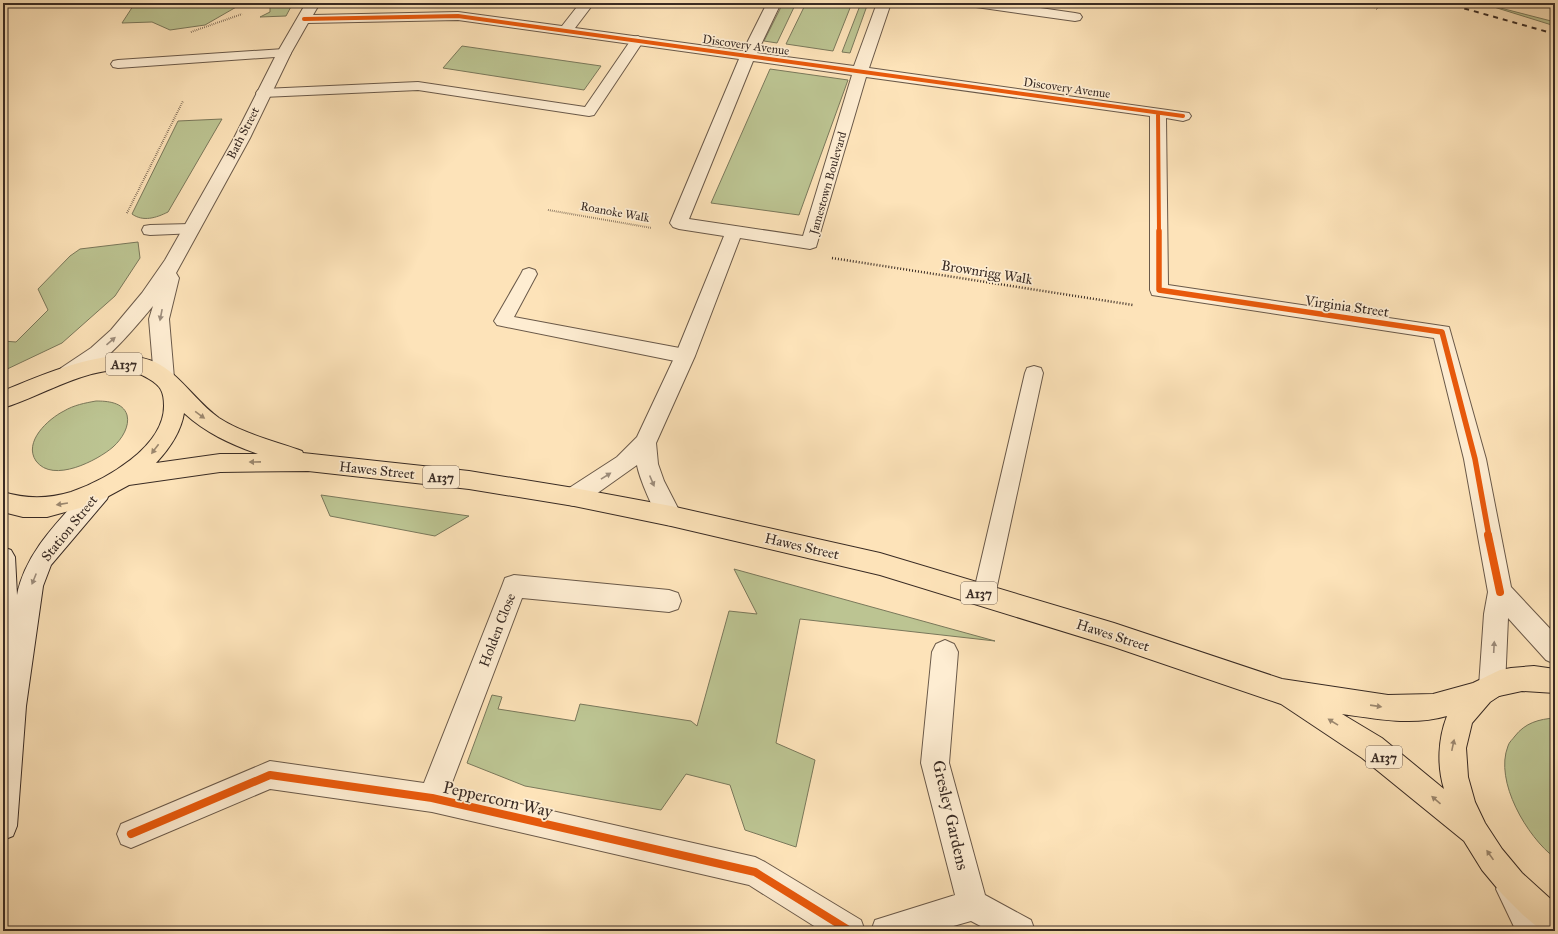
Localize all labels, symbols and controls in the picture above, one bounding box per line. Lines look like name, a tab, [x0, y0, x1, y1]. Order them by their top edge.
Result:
street label: Discovery Avenue	[702, 32, 790, 58]
street label: Discovery Avenue	[1023, 75, 1111, 101]
street label: Bath Street	[224, 104, 262, 161]
street label: Jamestown Boulevard	[806, 130, 850, 238]
street label: Roanoke Walk	[579, 199, 651, 225]
street label: Brownrigg Walk	[940, 257, 1034, 288]
street label: Virginia Street	[1303, 292, 1390, 321]
one-way arrow	[157, 309, 163, 321]
one-way arrow	[105, 337, 116, 346]
road number: A137	[106, 353, 142, 375]
one-way arrow	[195, 410, 206, 419]
one-way arrow	[151, 444, 160, 455]
street label: Hawes Street	[338, 458, 416, 483]
one-way arrow	[249, 459, 261, 466]
road number: A137	[423, 466, 459, 488]
one-way arrow	[600, 472, 612, 479]
one-way arrow	[649, 476, 655, 487]
street label: Station Street	[38, 492, 101, 565]
one-way arrow	[56, 501, 68, 507]
street label: Hawes Street	[763, 530, 841, 563]
one-way arrow	[31, 573, 37, 585]
road number: A137	[961, 582, 997, 604]
street label: Holden Close	[476, 591, 519, 669]
street label: Hawes Street	[1074, 616, 1152, 655]
one-way arrow	[1491, 641, 1498, 653]
one-way arrow	[1370, 703, 1382, 709]
one-way arrow	[1327, 718, 1338, 725]
one-way arrow	[1450, 738, 1456, 751]
road number: A137	[1366, 746, 1402, 768]
street label: Gresley Gardens	[928, 758, 973, 872]
street label: Peppercorn Way	[441, 777, 556, 823]
one-way arrow	[1431, 796, 1441, 805]
one-way arrow	[1486, 850, 1494, 861]

